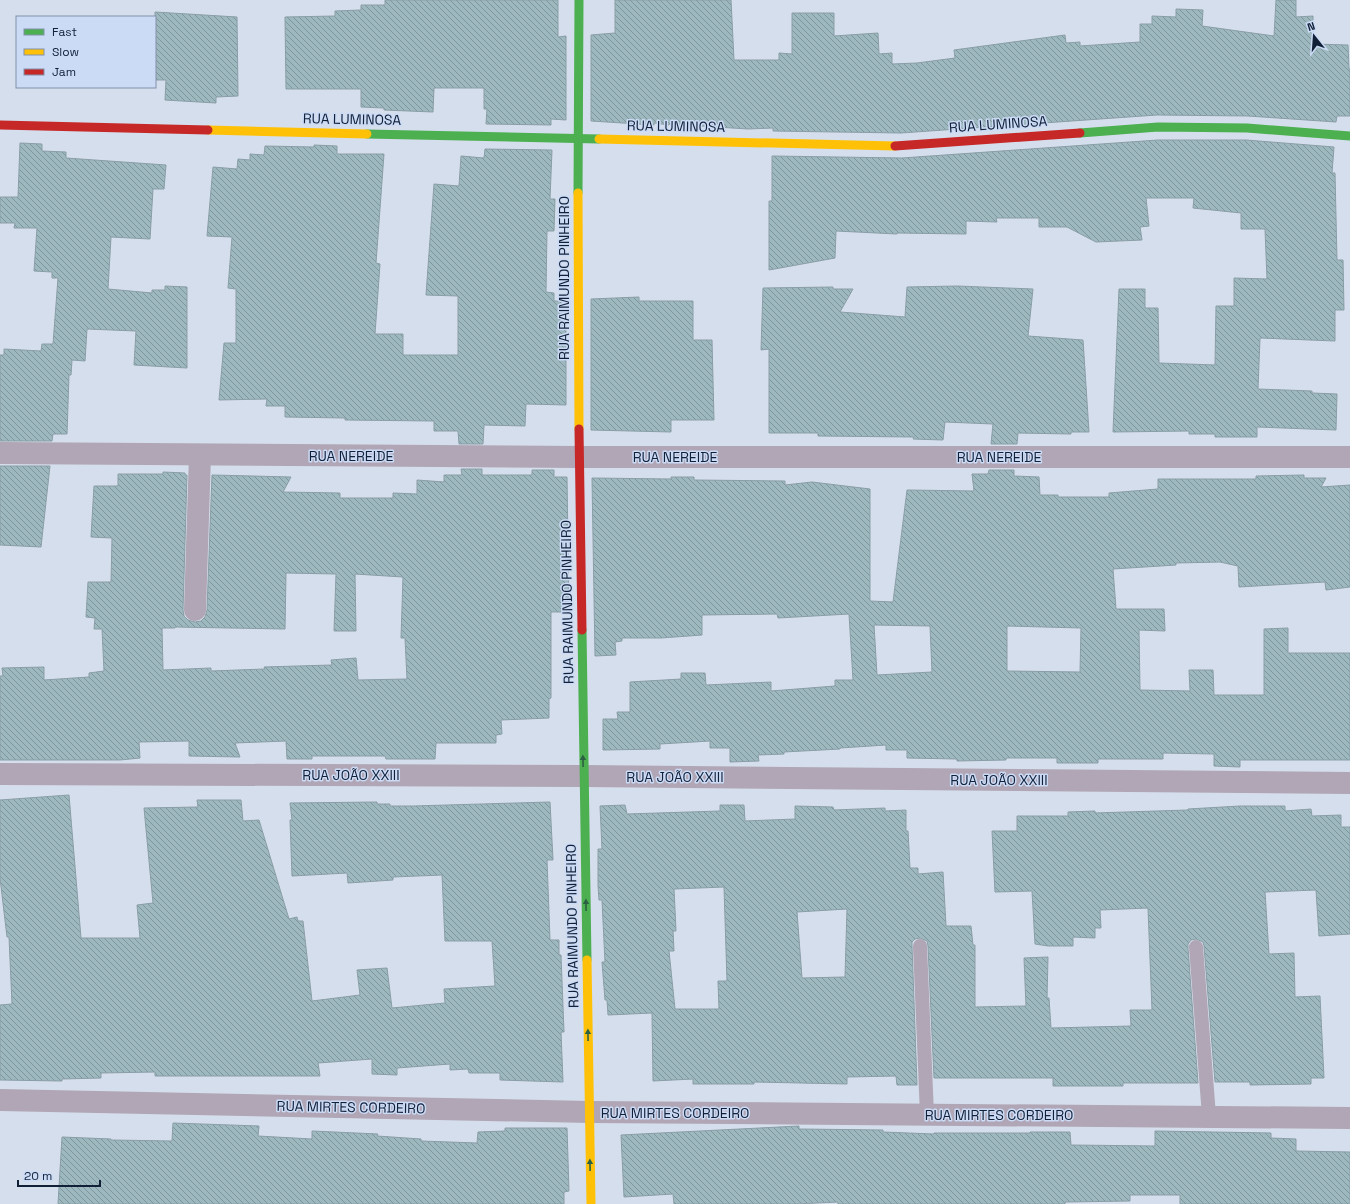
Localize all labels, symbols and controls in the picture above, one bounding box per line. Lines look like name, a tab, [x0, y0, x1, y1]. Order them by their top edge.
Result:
legend	[16, 16, 156, 88]
north arrow	[1294, 16, 1334, 56]
text: N	[1306, 19, 1317, 34]
text: Fast	[52, 24, 77, 40]
text: Slow	[52, 44, 79, 60]
text: Jam	[52, 64, 76, 80]
street label: RUA LUMINOSA	[303, 109, 402, 129]
street label: RUA LUMINOSA	[948, 112, 1048, 136]
street label: RUA LUMINOSA	[627, 116, 726, 136]
street label: RUA RAIMUNDO PINHEIRO	[555, 196, 573, 360]
street label: RUA NEREIDE	[309, 447, 393, 465]
street label: RUA NEREIDE	[633, 448, 717, 466]
street label: RUA NEREIDE	[957, 448, 1041, 466]
street label: RUA RAIMUNDO PINHEIRO	[557, 520, 577, 684]
one-way arrow	[580, 755, 587, 767]
street label: RUA JOÃO XXIII	[302, 766, 400, 784]
street label: RUA JOÃO XXIII	[626, 768, 724, 786]
street label: RUA JOÃO XXIII	[950, 771, 1048, 789]
street label: RUA RAIMUNDO PINHEIRO	[562, 844, 582, 1008]
one-way arrow	[583, 898, 589, 911]
one-way arrow	[585, 1028, 591, 1041]
street label: RUA MIRTES CORDEIRO	[277, 1097, 425, 1117]
street label: RUA MIRTES CORDEIRO	[601, 1104, 749, 1122]
street label: RUA MIRTES CORDEIRO	[925, 1106, 1073, 1124]
one-way arrow	[587, 1158, 593, 1171]
scale bar	[18, 1162, 100, 1188]
text: 20 m	[24, 1168, 52, 1184]

